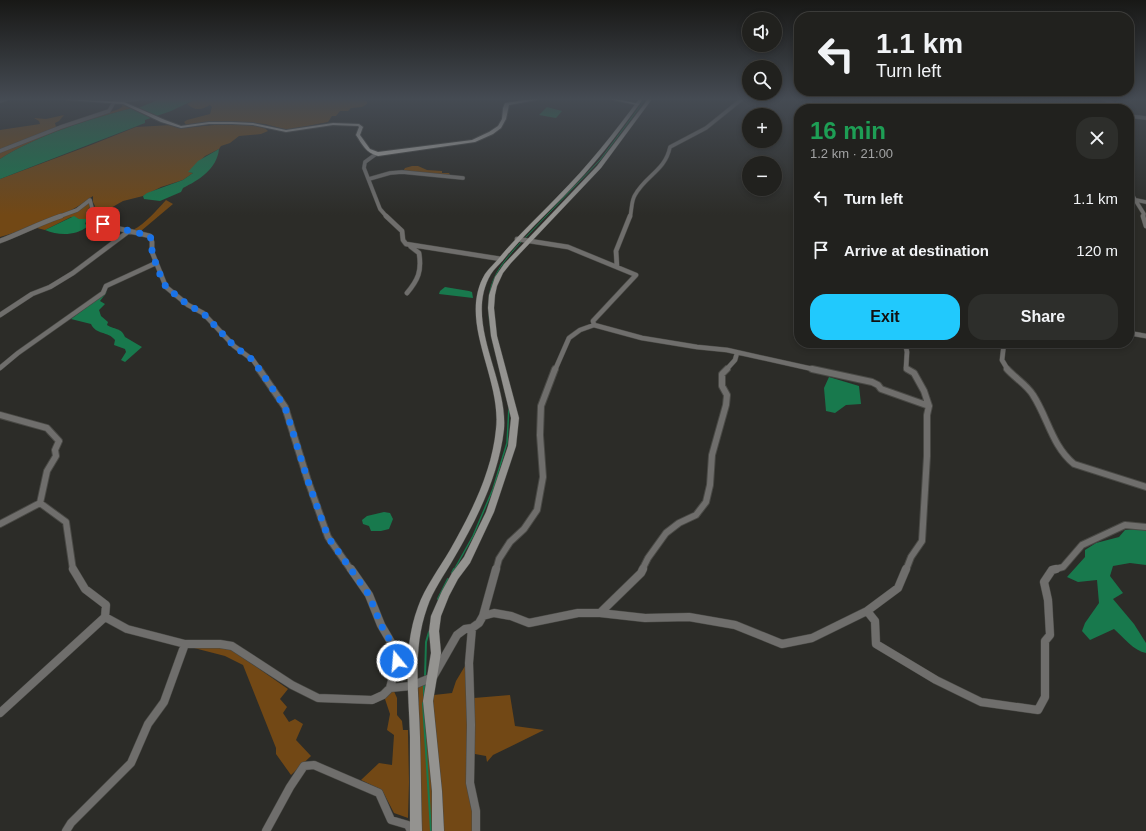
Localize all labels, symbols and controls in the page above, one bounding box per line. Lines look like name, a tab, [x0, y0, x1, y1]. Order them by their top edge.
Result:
map controls	[742, 12, 782, 196]
button: sound	[742, 12, 782, 52]
icon: left	[810, 28, 862, 80]
text: 1.1 km	[876, 28, 963, 59]
button: search	[742, 60, 782, 100]
text: Turn left	[876, 61, 941, 81]
button: +	[742, 108, 782, 148]
text: 16 min	[810, 117, 886, 144]
button: close	[1076, 117, 1118, 159]
text: 1.2 km · 21:00	[810, 146, 893, 161]
button: −	[742, 156, 782, 196]
icon: left	[810, 187, 832, 209]
text: Turn left	[844, 190, 903, 207]
text: 1.1 km	[1073, 190, 1118, 207]
pin	[86, 207, 120, 241]
icon: arrive	[92, 213, 114, 235]
icon: arrive	[810, 239, 832, 261]
text: Arrive at destination	[844, 242, 989, 259]
text: 120 m	[1076, 242, 1118, 259]
button: Exit	[810, 294, 960, 340]
button: Share	[968, 294, 1118, 340]
position arrow	[376, 640, 418, 682]

